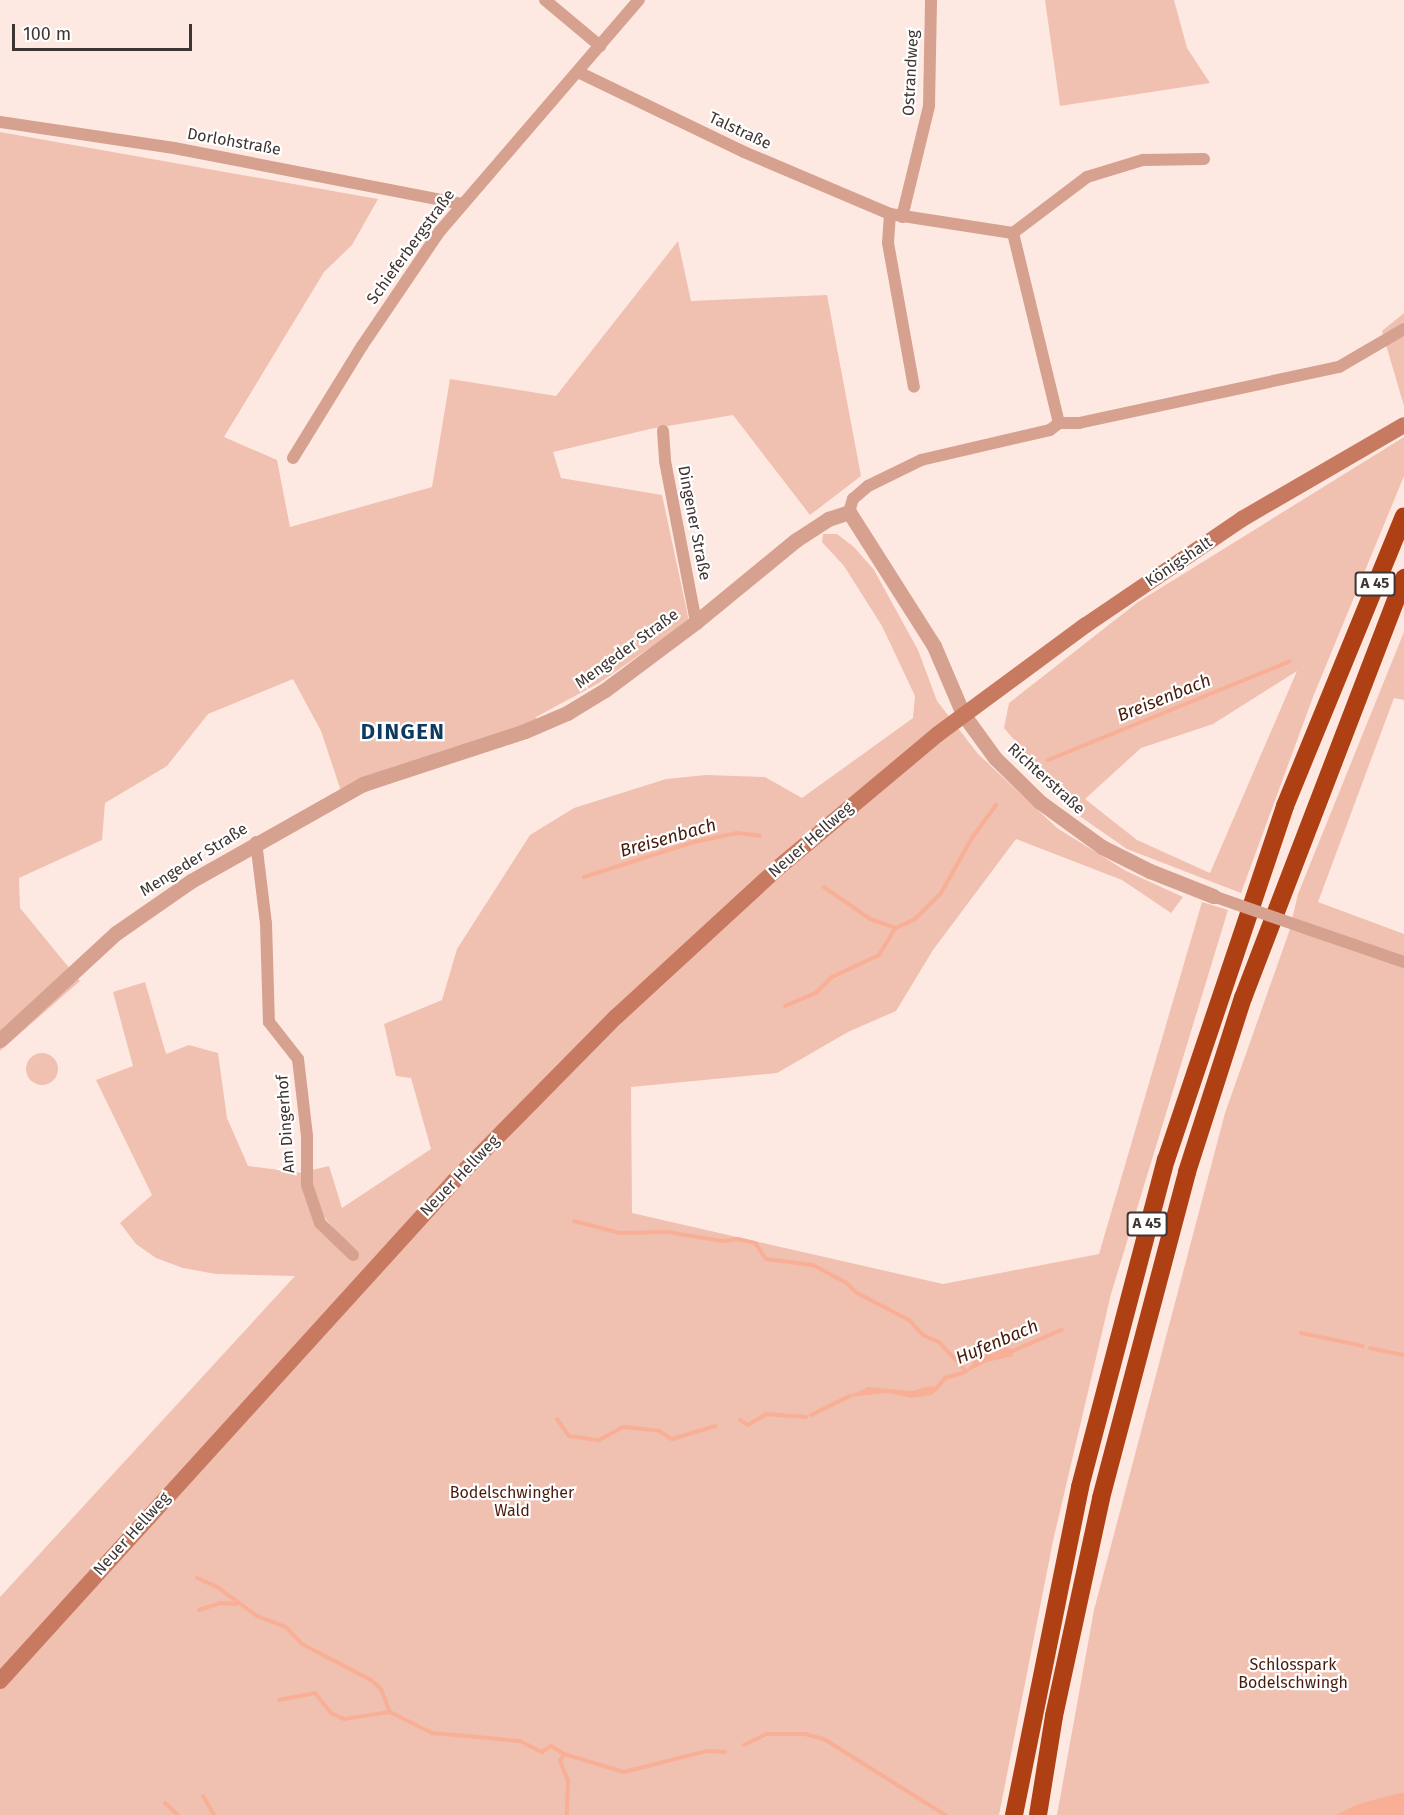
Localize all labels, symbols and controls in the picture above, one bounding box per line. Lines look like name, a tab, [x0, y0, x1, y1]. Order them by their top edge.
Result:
scale bar	[15, 12, 195, 50]
text: 100 m	[23, 23, 71, 45]
street label: Ostrandweg	[899, 30, 923, 116]
street label: Talstraße	[706, 108, 774, 154]
street label: Dorlohstraße	[186, 124, 282, 160]
street label: Schieferbergstraße	[363, 186, 459, 308]
street label: Dingener Straße	[673, 464, 715, 582]
street label: Königshalt	[1142, 533, 1216, 591]
road number: A 45	[1354, 572, 1396, 596]
street label: Mengeder Straße	[572, 605, 682, 693]
water label: Breisenbach	[1114, 669, 1214, 727]
district label: DINGEN	[361, 719, 445, 745]
street label: Richterstraße	[1003, 739, 1089, 819]
street label: Neuer Hellweg	[765, 798, 857, 882]
water label: Breisenbach	[617, 814, 719, 862]
street label: Mengeder Straße	[137, 819, 251, 901]
street label: Am Dingerhof	[273, 1074, 299, 1174]
street label: Neuer Hellweg	[416, 1131, 504, 1221]
road number: A 45	[1126, 1212, 1168, 1236]
water label: Hufenbach	[952, 1315, 1042, 1369]
park label: Bodelschwingher Wald	[450, 1483, 574, 1521]
street label: Neuer Hellweg	[90, 1488, 174, 1580]
park label: Schlosspark Bodelschwingh	[1238, 1655, 1348, 1693]

